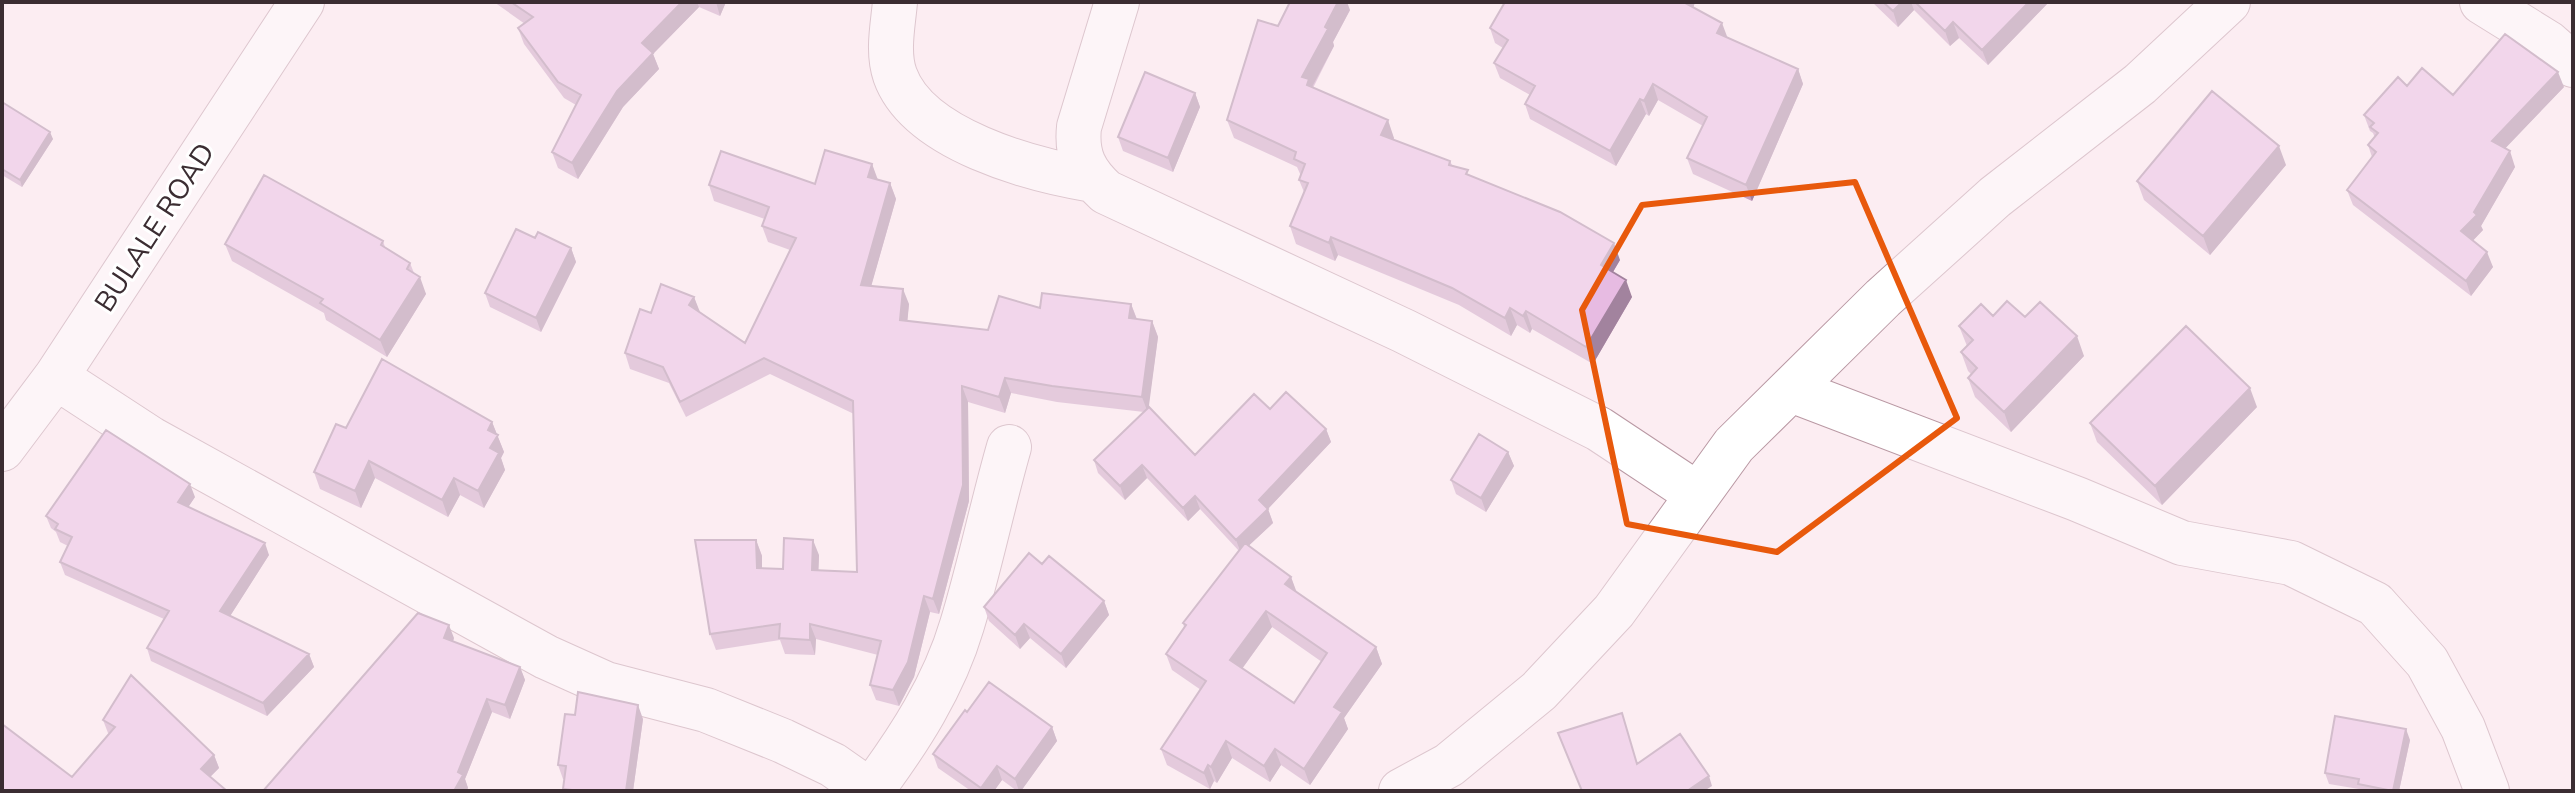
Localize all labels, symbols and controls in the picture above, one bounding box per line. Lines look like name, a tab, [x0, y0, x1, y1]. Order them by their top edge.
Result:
street label: BULALE ROAD	[86, 136, 224, 319]

